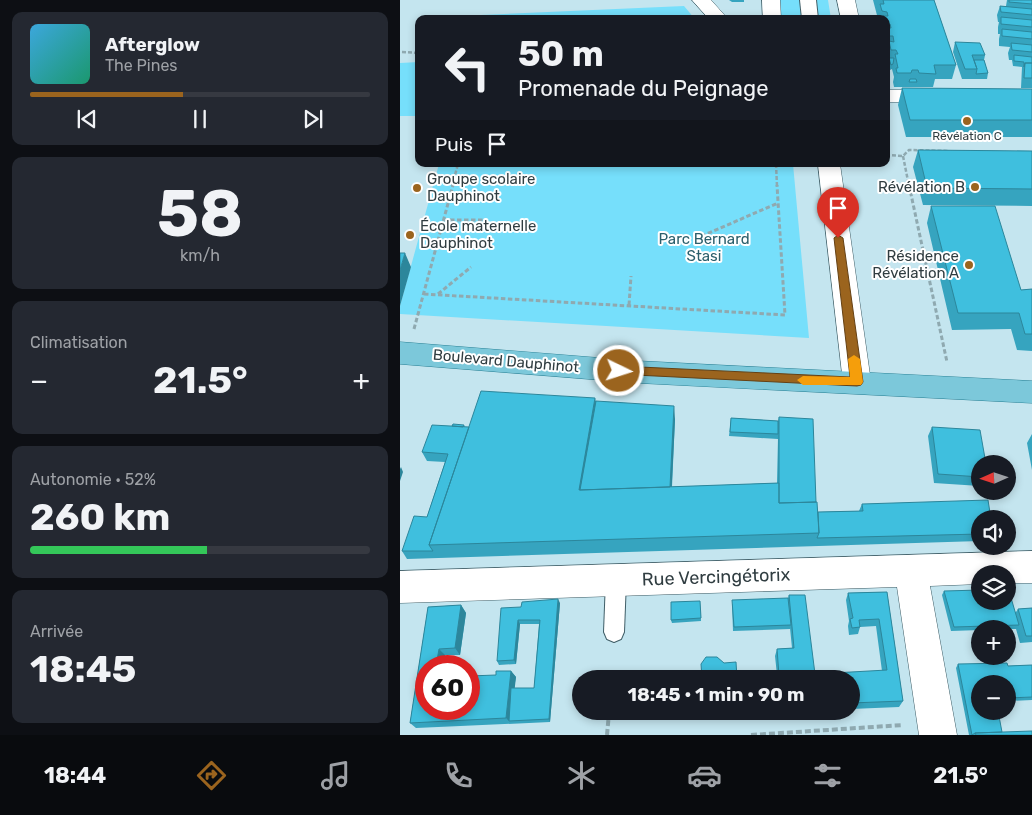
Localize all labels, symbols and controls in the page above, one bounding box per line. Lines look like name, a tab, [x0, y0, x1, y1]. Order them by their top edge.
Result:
text: Afterglow	[105, 33, 200, 56]
text: 50 m	[518, 33, 604, 75]
icon: left	[435, 35, 500, 100]
text: The Pines	[105, 56, 178, 75]
text: Promenade du Peignage	[518, 75, 768, 102]
icon: previous	[73, 105, 101, 133]
icon: pause	[186, 105, 214, 133]
icon: next	[299, 105, 327, 133]
marker: Révélation C	[961, 115, 973, 127]
place label: Révélation C	[932, 129, 1002, 143]
icon: arrive	[483, 130, 511, 158]
text: Puis	[435, 133, 473, 156]
place label: Groupe scolaire Dauphinot	[427, 170, 535, 205]
text: 58	[157, 175, 243, 252]
place label: Révélation B	[878, 178, 965, 196]
marker: Révélation B	[969, 181, 981, 193]
marker: Groupe scolaire Dauphinot	[411, 182, 423, 194]
pin	[817, 187, 859, 238]
icon: arrive	[824, 194, 852, 222]
place label: École maternelle Dauphinot	[420, 217, 536, 252]
marker: École maternelle Dauphinot	[404, 229, 416, 241]
park label: Parc Bernard Stasi	[658, 230, 750, 265]
text: km/h	[180, 246, 220, 265]
place label: Résidence Révélation A	[872, 247, 959, 282]
marker: Résidence Révélation A	[963, 259, 975, 271]
text: Climatisation	[30, 333, 127, 352]
position arrow	[592, 344, 644, 396]
street label: Boulevard Dauphinot	[432, 346, 580, 376]
text: 21.5°	[153, 357, 248, 403]
text: −	[30, 364, 48, 397]
text: +	[353, 364, 370, 397]
north arrow	[971, 455, 1016, 500]
map controls	[971, 455, 1016, 720]
text: Autonomie · 52%	[30, 470, 156, 489]
text: 260 km	[30, 494, 170, 540]
button: sound	[971, 510, 1016, 555]
street label: Rue Vercingétorix	[641, 563, 791, 591]
button: layers	[971, 565, 1016, 610]
button: +	[971, 620, 1016, 665]
text: Arrivée	[30, 622, 83, 641]
text: 18:45	[30, 646, 136, 692]
speed limit sign: 60	[415, 655, 480, 720]
button: −	[971, 675, 1016, 720]
text: 18:45 · 1 min · 90 m	[628, 683, 804, 706]
icon: directions	[194, 758, 229, 793]
icon: music	[318, 758, 353, 793]
icon: phone	[441, 758, 476, 793]
icon: climate	[564, 758, 599, 793]
icon: car	[687, 758, 722, 793]
icon: filters	[810, 758, 845, 793]
text: 18:44	[44, 762, 106, 789]
text: 21.5°	[933, 762, 988, 789]

